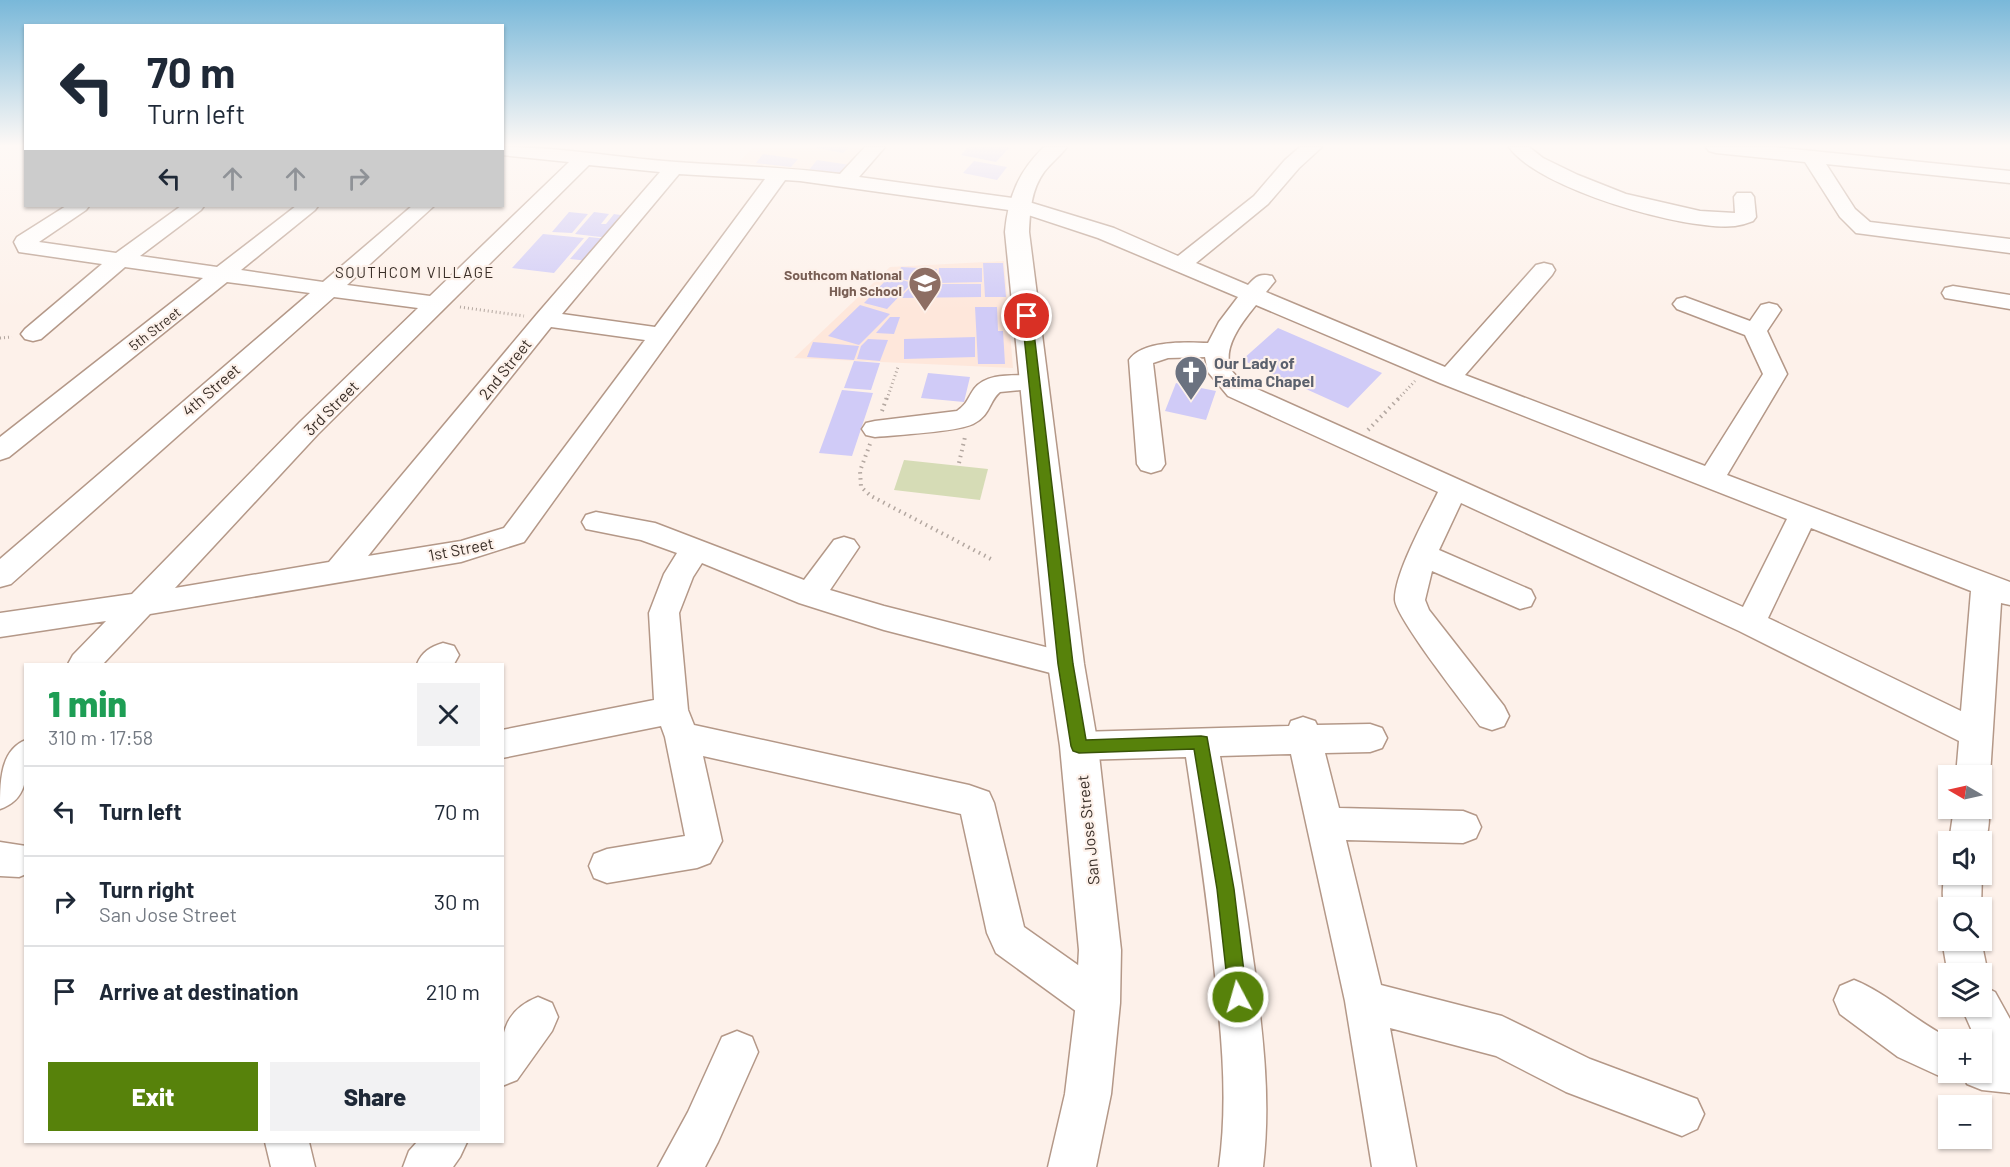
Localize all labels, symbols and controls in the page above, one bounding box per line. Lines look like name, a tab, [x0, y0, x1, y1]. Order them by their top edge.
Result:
text: 70 m	[147, 46, 235, 96]
icon: left	[48, 48, 126, 126]
text: Turn left	[147, 97, 245, 129]
icon: left	[153, 162, 186, 195]
icon: ahead	[216, 162, 249, 195]
icon: ahead	[279, 162, 312, 195]
icon: right	[342, 162, 375, 195]
district label: SOUTHCOM VILLAGE	[335, 263, 495, 281]
school or university icon: Southcom National High School	[907, 265, 943, 312]
place label: Southcom National High School	[784, 266, 902, 299]
pin	[1001, 290, 1052, 341]
icon: arrive	[1010, 299, 1043, 332]
street label: 5th Street	[125, 303, 184, 354]
street label: 2nd Street	[474, 334, 535, 403]
place label: Our Lady of Fatima Chapel	[1214, 353, 1314, 390]
church icon: Our Lady of Fatima Chapel	[1173, 354, 1209, 401]
street label: 4th Street	[178, 359, 243, 420]
street label: 3rd Street	[299, 376, 362, 439]
street label: 1st Street	[427, 533, 495, 564]
text: 1 min	[48, 681, 127, 724]
button: close	[417, 683, 480, 746]
text: 310 m · 17:58	[48, 725, 153, 749]
north arrow	[1938, 765, 1992, 819]
map controls	[1938, 765, 1992, 1149]
street label: San Jose Street	[1072, 774, 1103, 886]
icon: left	[48, 795, 81, 828]
text: Turn left	[99, 798, 182, 824]
text: 70 m	[435, 798, 480, 824]
button: sound	[1938, 831, 1992, 885]
text: Turn right	[99, 876, 194, 902]
icon: right	[48, 885, 81, 918]
text: 30 m	[434, 888, 480, 914]
button: search	[1938, 897, 1992, 951]
text: San Jose Street	[99, 902, 237, 926]
button: layers	[1938, 963, 1992, 1017]
position arrow	[1206, 965, 1270, 1029]
icon: arrive	[48, 975, 81, 1008]
text: Arrive at destination	[99, 978, 298, 1004]
text: 210 m	[426, 978, 480, 1004]
button: +	[1938, 1029, 1992, 1083]
button: Exit	[48, 1062, 258, 1131]
button: Share	[270, 1062, 480, 1131]
button: −	[1938, 1095, 1992, 1149]

